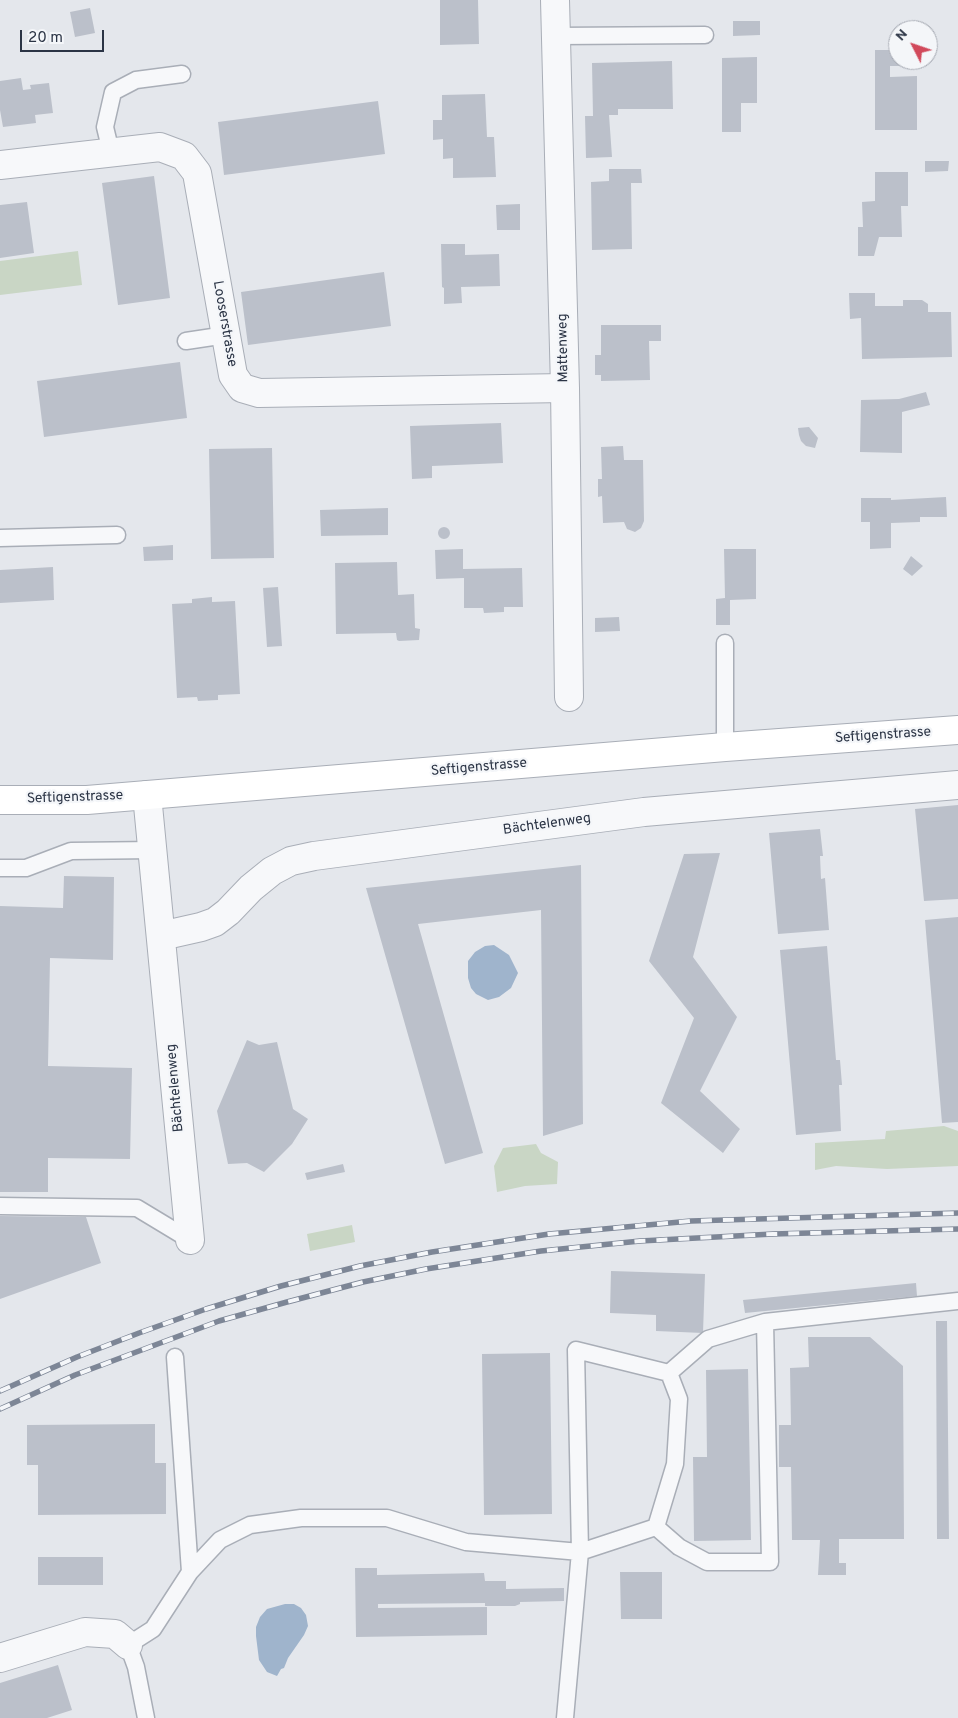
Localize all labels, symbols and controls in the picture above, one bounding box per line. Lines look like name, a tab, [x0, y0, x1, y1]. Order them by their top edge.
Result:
scale bar	[22, 20, 106, 52]
north arrow	[888, 20, 938, 70]
text: N	[892, 26, 912, 45]
text: 20 m	[28, 29, 63, 48]
street label: Looserstrasse	[208, 280, 240, 368]
street label: Mattenweg	[555, 313, 573, 383]
street label: Seftigenstrasse	[834, 724, 932, 748]
street label: Seftigenstrasse	[430, 755, 528, 781]
street label: Seftigenstrasse	[27, 788, 123, 808]
street label: Bächtelenweg	[502, 811, 592, 839]
street label: Bächtelenweg	[164, 1043, 188, 1133]

